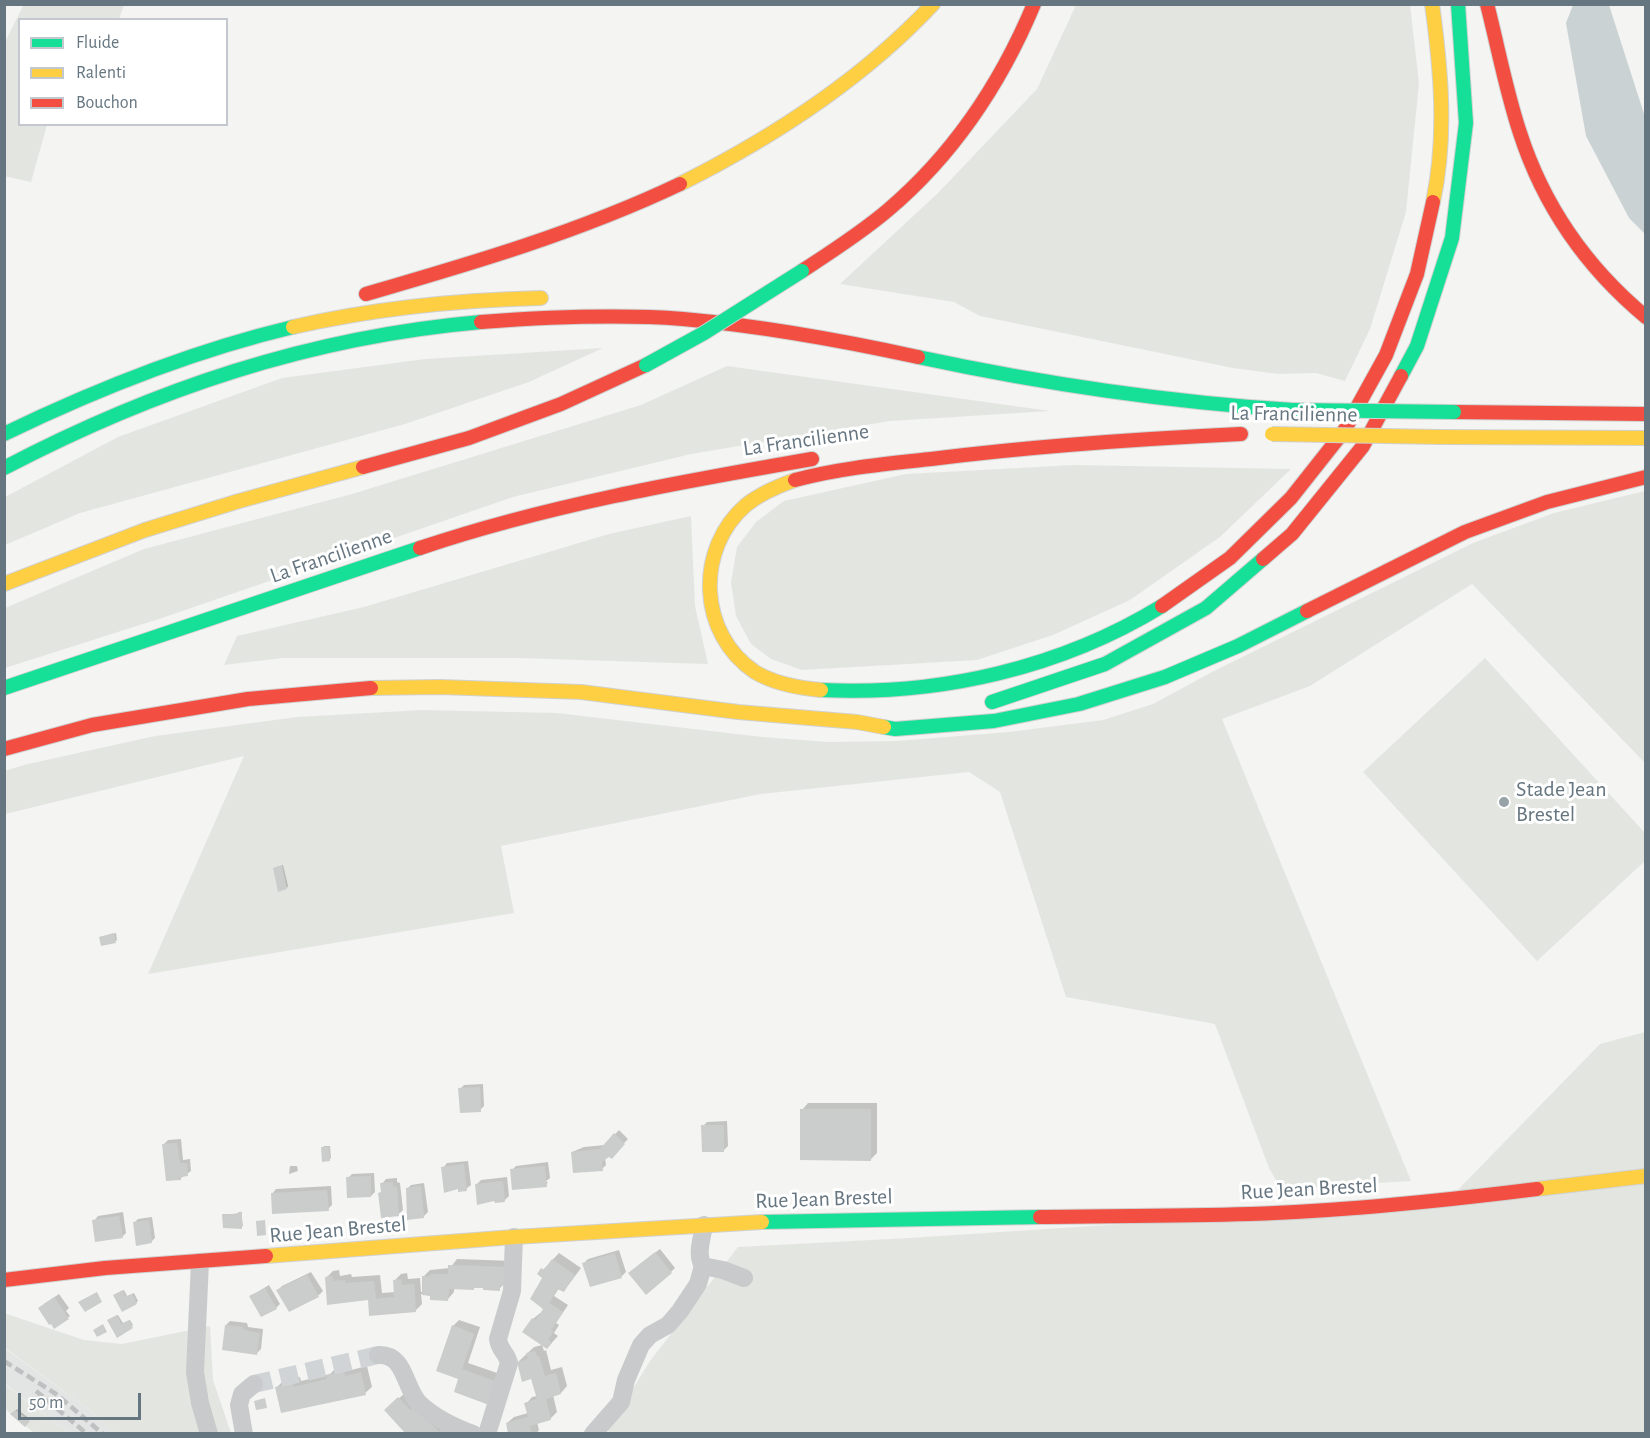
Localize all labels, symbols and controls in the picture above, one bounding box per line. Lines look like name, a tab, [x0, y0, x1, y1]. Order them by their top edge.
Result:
legend	[18, 18, 228, 126]
text: Fluide	[76, 34, 119, 52]
text: Ralenti	[76, 64, 126, 82]
text: Bouchon	[76, 94, 138, 112]
street label: La Francilienne	[1230, 400, 1358, 428]
street label: La Francilienne	[741, 418, 871, 462]
street label: La Francilienne	[267, 523, 395, 589]
place label: Stade Jean Brestel	[1516, 776, 1607, 828]
marker: Stade Jean Brestel	[1497, 795, 1511, 809]
street label: Rue Jean Brestel	[1240, 1172, 1378, 1206]
street label: Rue Jean Brestel	[755, 1183, 893, 1215]
street label: Rue Jean Brestel	[268, 1211, 408, 1249]
scale bar	[21, 1381, 144, 1419]
text: 50 m	[29, 1394, 63, 1412]

